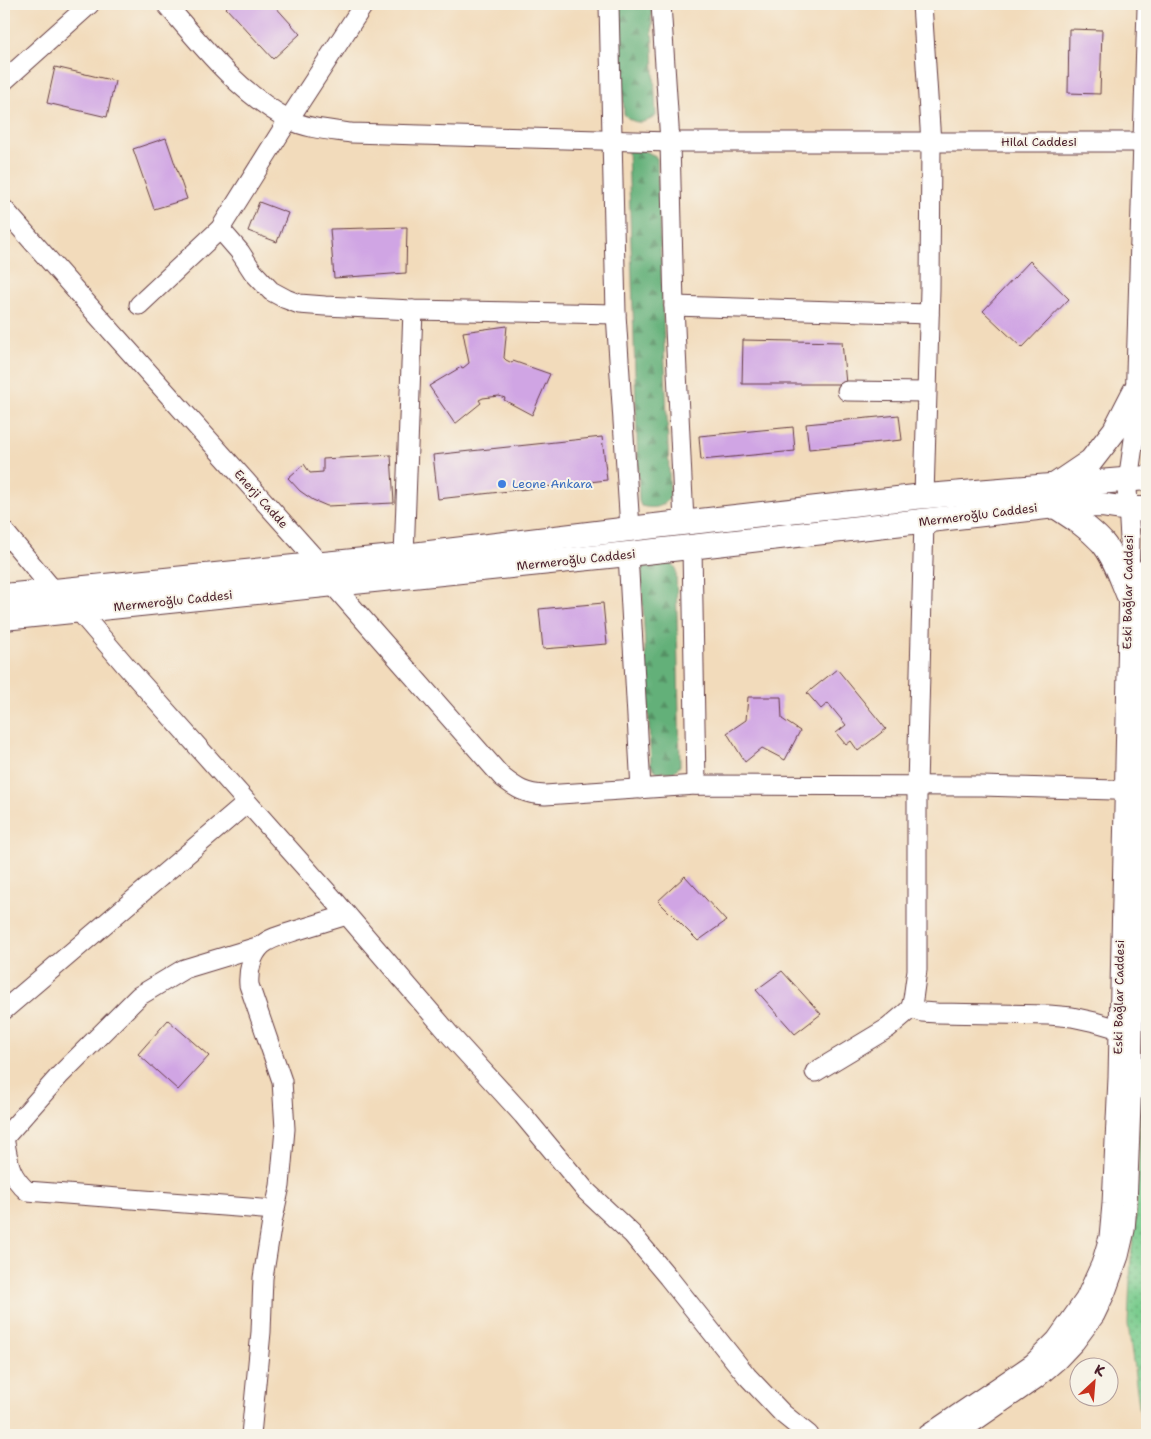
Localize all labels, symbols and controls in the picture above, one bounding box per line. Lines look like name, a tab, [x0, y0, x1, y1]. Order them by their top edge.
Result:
street label: Hilal Caddesi	[1001, 134, 1077, 150]
street label: Enerji Cadde	[230, 466, 292, 532]
place label: Leone Ankara	[512, 476, 593, 492]
marker: Leone Ankara	[496, 478, 508, 490]
street label: Mermeroğlu Caddesi	[918, 500, 1038, 530]
street label: Eski Bağlar Caddesi	[1119, 535, 1137, 649]
street label: Mermeroğlu Caddesi	[516, 546, 636, 574]
street label: Mermeroğlu Caddesi	[113, 587, 233, 615]
street label: Eski Bağlar Caddesi	[1110, 940, 1128, 1054]
north arrow	[1068, 1356, 1118, 1406]
text: K	[1091, 1360, 1108, 1381]

